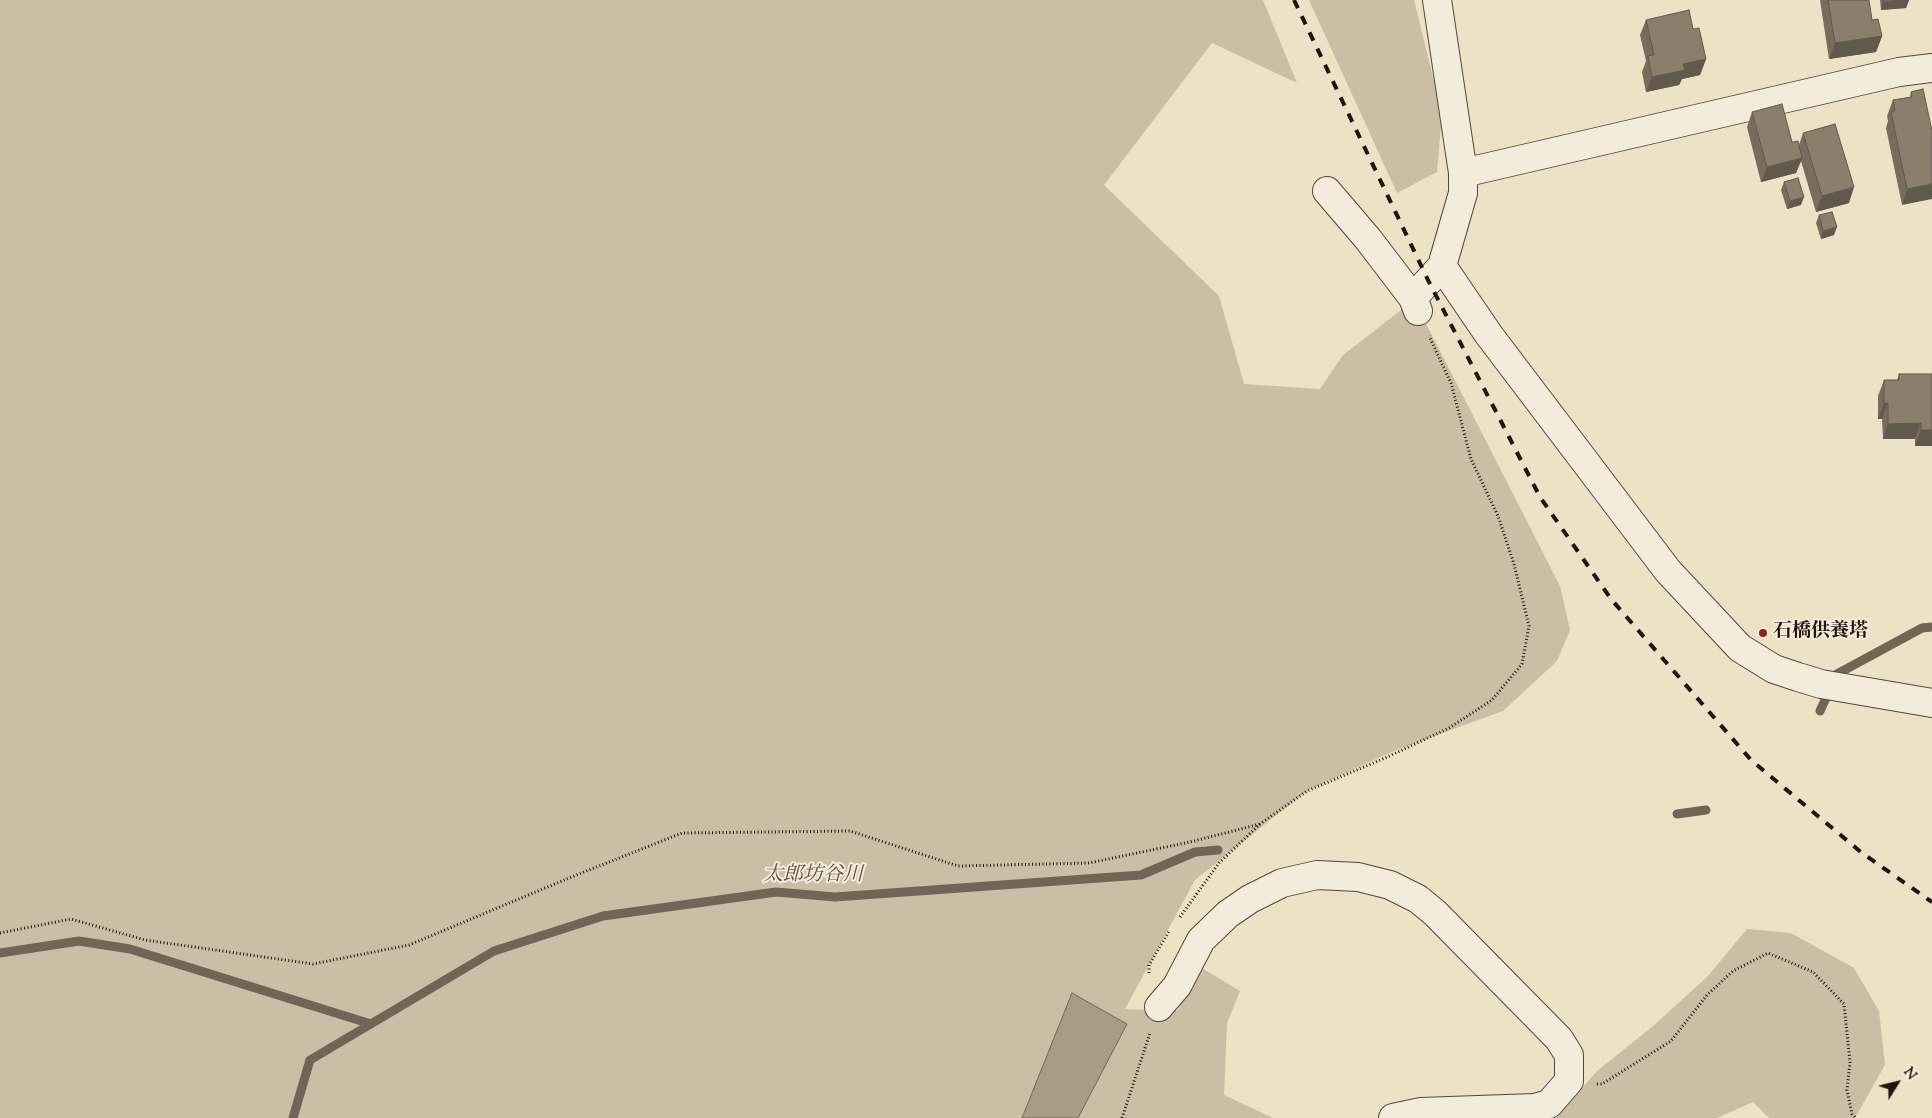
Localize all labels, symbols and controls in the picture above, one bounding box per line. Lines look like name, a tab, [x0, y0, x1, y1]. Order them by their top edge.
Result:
place label: 石橋供養塔	[1773, 622, 1868, 644]
marker: 石橋供養塔	[1757, 627, 1769, 639]
water label: 太郎坊谷川	[763, 865, 863, 889]
north arrow	[1872, 1058, 1922, 1108]
text: N	[1898, 1064, 1921, 1085]

